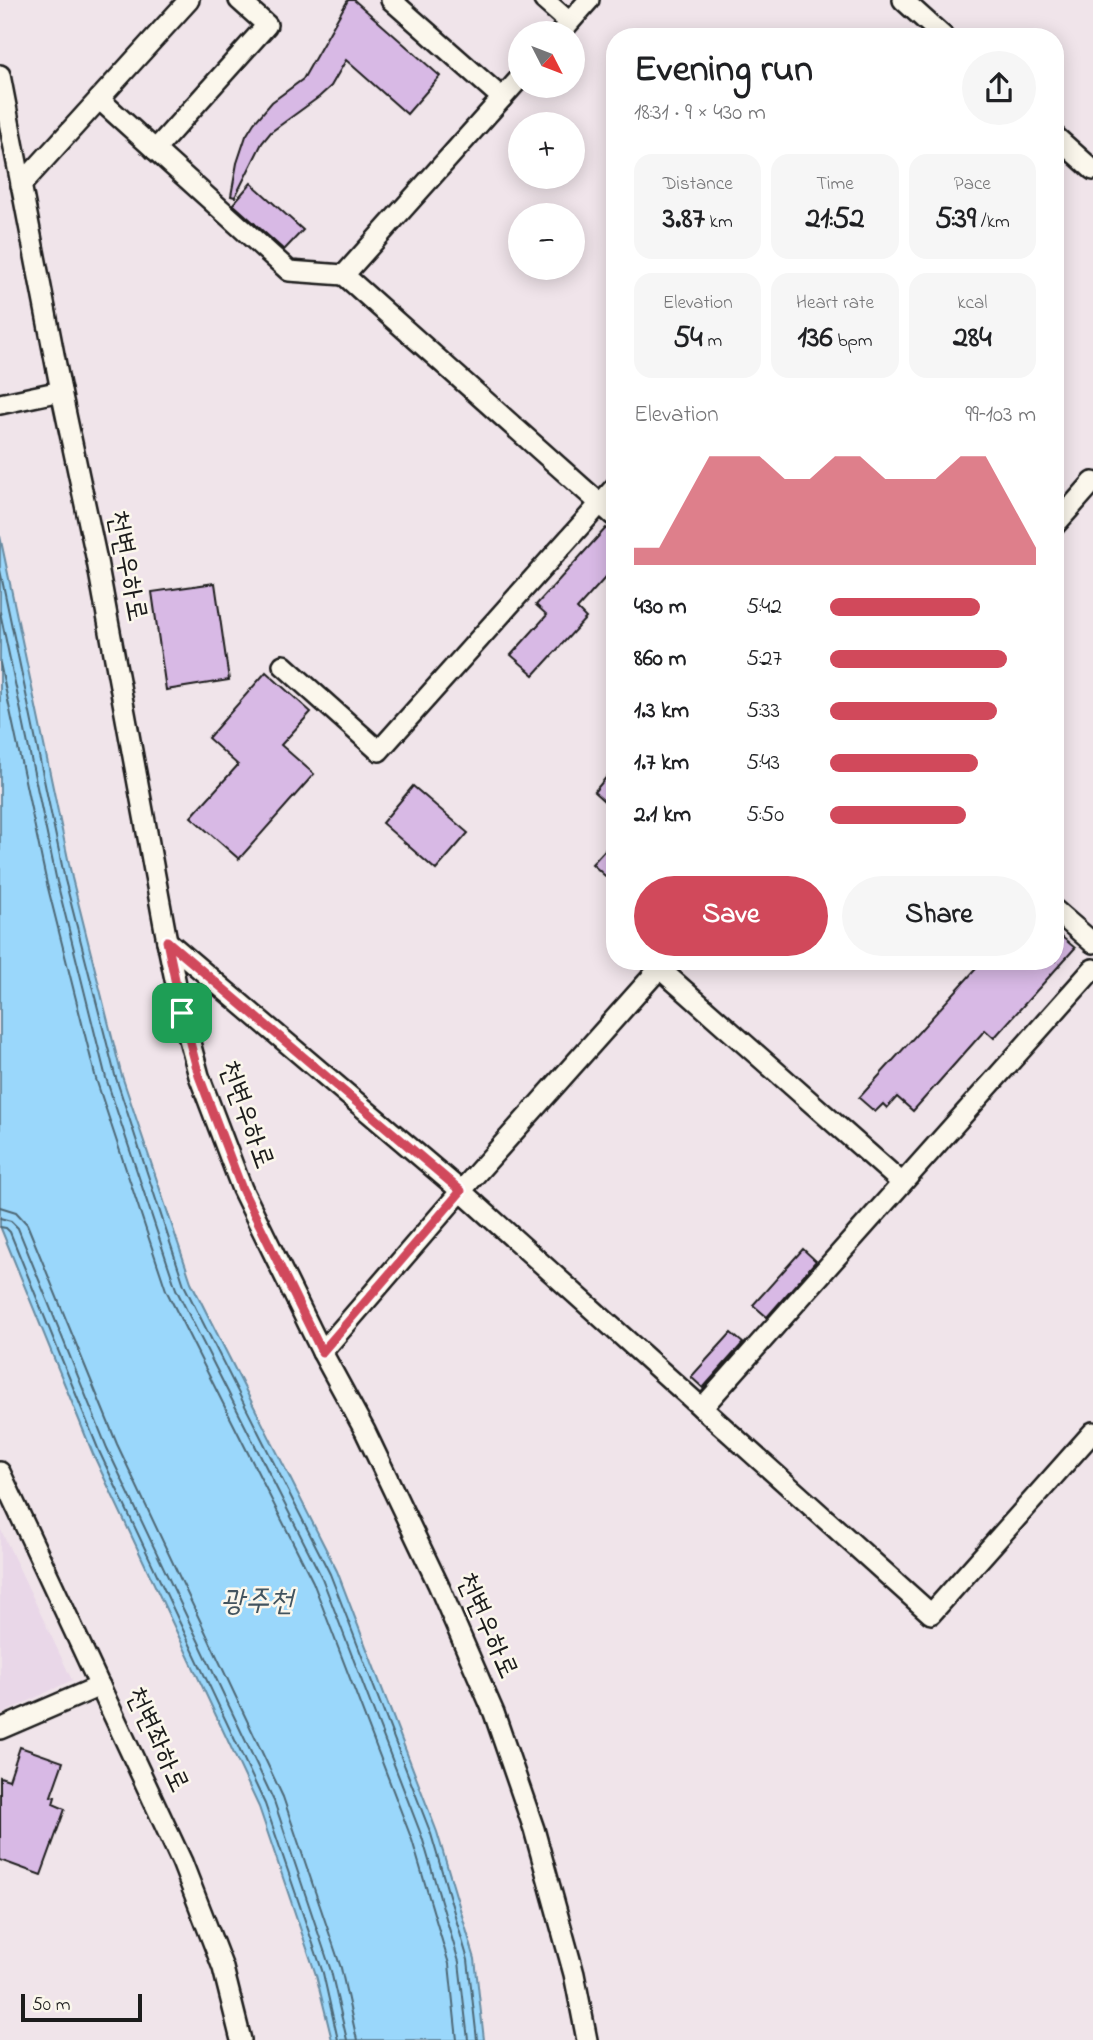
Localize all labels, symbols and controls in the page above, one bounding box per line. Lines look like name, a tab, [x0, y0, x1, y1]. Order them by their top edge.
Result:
north arrow	[508, 21, 584, 98]
map controls	[508, 21, 585, 280]
text: Evening run	[634, 43, 813, 99]
button: share	[962, 51, 1036, 125]
text: 18:31 · 9 × 430 m	[634, 97, 766, 130]
button: +	[508, 112, 585, 189]
text: Distance	[663, 171, 733, 198]
text: Time	[816, 171, 854, 198]
text: Pace	[954, 171, 991, 198]
text: 3.87	[663, 198, 705, 242]
text: 21:52	[805, 198, 865, 242]
text: 5:39	[935, 198, 976, 242]
button: −	[508, 203, 585, 280]
text: km	[705, 209, 733, 236]
text: /km	[976, 209, 1010, 236]
text: Elevation	[663, 290, 733, 317]
text: Heart rate	[796, 290, 874, 317]
text: kcal	[957, 290, 987, 317]
text: 54	[673, 317, 703, 361]
text: 136	[797, 317, 833, 361]
text: 284	[953, 317, 992, 361]
text: m	[703, 328, 722, 355]
text: bpm	[833, 328, 873, 355]
text: Elevation	[634, 399, 719, 432]
text: 99–103 m	[965, 399, 1036, 432]
street label: 천변우하로	[95, 507, 157, 625]
text: 430 m	[634, 591, 687, 624]
text: 5:42	[746, 591, 782, 624]
text: 860 m	[634, 643, 686, 676]
text: 5:27	[746, 643, 782, 676]
text: 1.3 km	[634, 695, 689, 728]
text: 5:33	[746, 695, 780, 728]
text: 1.7 km	[634, 747, 689, 780]
text: 5:43	[746, 747, 780, 780]
text: 2.1 km	[634, 799, 691, 832]
text: 5:50	[746, 799, 784, 832]
button: Save	[634, 876, 828, 956]
button: Share	[842, 876, 1036, 956]
pin	[152, 983, 212, 1043]
icon: arrive	[163, 994, 201, 1032]
street label: 천변우하로	[206, 1055, 284, 1175]
street label: 천변우하로	[444, 1566, 528, 1686]
water label: 광주천	[221, 1581, 296, 1625]
street label: 천변좌하로	[114, 1680, 198, 1800]
scale bar	[21, 1991, 142, 2023]
text: 50 m	[32, 1992, 71, 2019]

